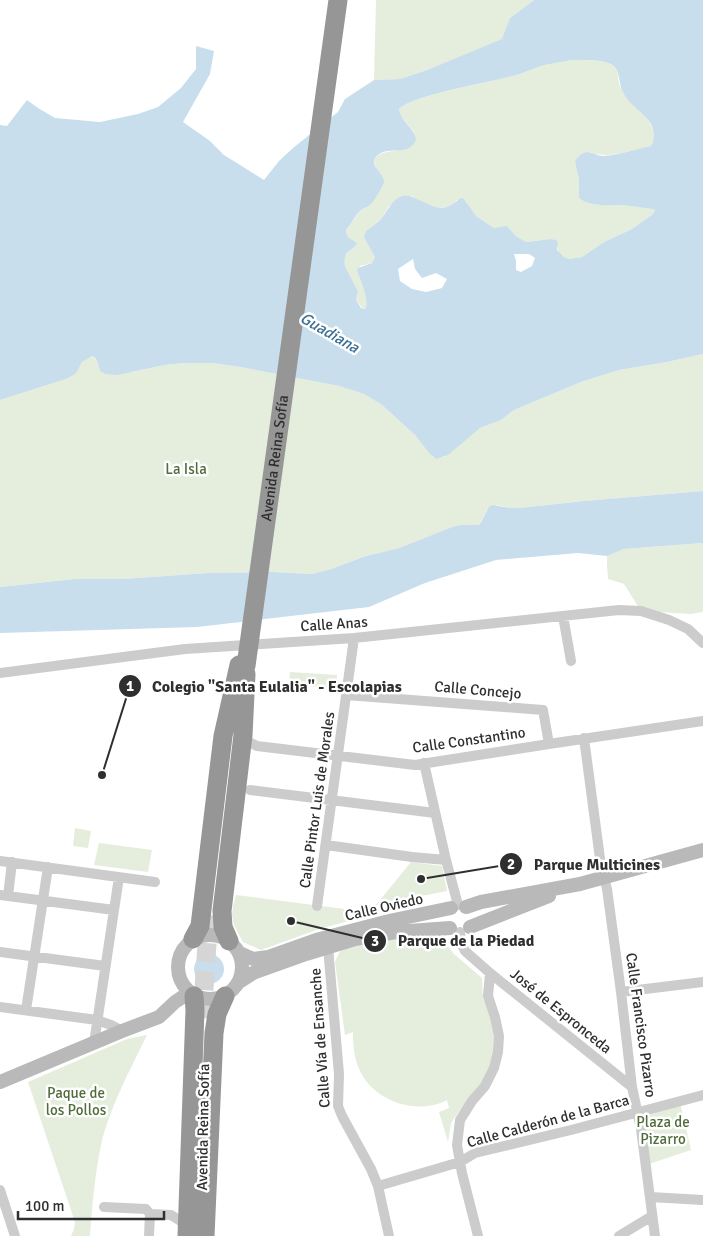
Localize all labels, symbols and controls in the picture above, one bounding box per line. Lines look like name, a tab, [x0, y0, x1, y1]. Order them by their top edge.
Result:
water label: Guadiana	[296, 308, 363, 358]
street label: Avenida Reina Sofía	[257, 394, 292, 522]
park label: La Isla	[165, 460, 207, 478]
street label: Calle Anas	[300, 613, 369, 635]
callout: Colegio "Santa Eulalia" - Escolapias	[117, 670, 412, 701]
text: 1	[126, 677, 134, 695]
text: Colegio "Santa Eulalia" - Escolapias	[152, 677, 402, 697]
street label: Calle Concejo	[434, 677, 522, 703]
street label: Calle Pintor Luis de Morales	[296, 710, 338, 889]
street label: Calle Constantino	[411, 723, 527, 757]
callout: Parque Multicines	[499, 849, 670, 880]
text: 2	[507, 855, 515, 873]
text: Parque Multicines	[534, 855, 660, 875]
street label: Calle Oviedo	[343, 889, 425, 925]
callout: Parque de la Piedad	[363, 925, 544, 956]
text: Parque de la Piedad	[398, 931, 535, 951]
text: 3	[371, 932, 379, 950]
street label: Calle Francisco Pizarro	[622, 951, 660, 1099]
street label: José de Espronceda	[507, 965, 615, 1057]
street label: Calle Vía de Ensanche	[306, 968, 334, 1108]
street label: Avenida Reina Sofía	[193, 1063, 213, 1191]
park label: Paque de los Pollos	[46, 1084, 107, 1119]
street label: Calle Calderón de la Barca	[465, 1091, 631, 1151]
park label: Plaza de Pizarro	[636, 1113, 690, 1148]
scale bar	[18, 1188, 164, 1220]
text: 100 m	[25, 1197, 65, 1215]

